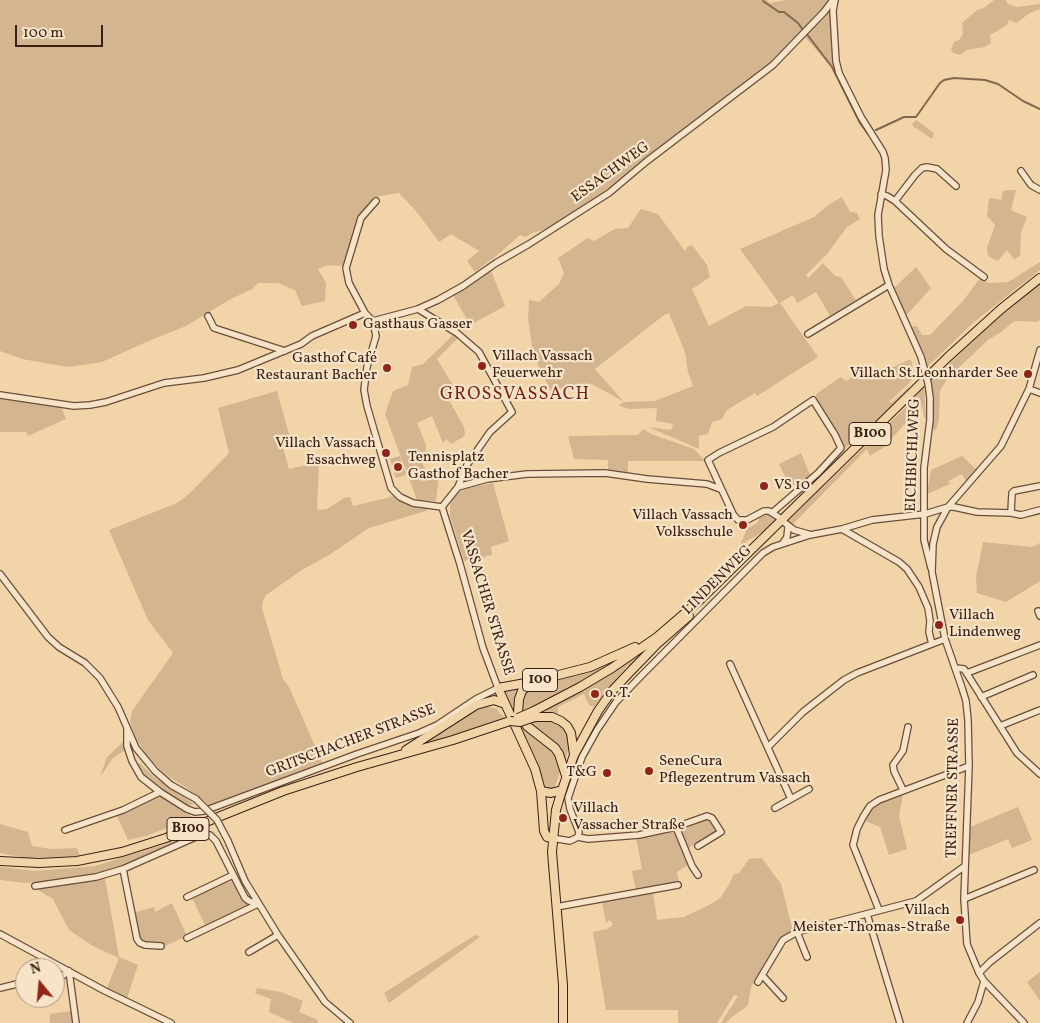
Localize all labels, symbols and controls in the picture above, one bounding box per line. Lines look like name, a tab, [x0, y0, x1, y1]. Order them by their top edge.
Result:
scale bar	[18, 15, 105, 47]
text: 100 m	[23, 23, 63, 44]
street label: ESSACHWEG	[569, 139, 653, 207]
place label: Gasthaus Gasser	[363, 316, 472, 334]
marker: Gasthaus Gasser	[347, 319, 359, 331]
place label: Villach Vassach Feuerwehr	[492, 348, 593, 383]
place label: Gasthof Café Restaurant Bacher	[256, 350, 377, 385]
marker: Villach Vassach Feuerwehr	[476, 360, 488, 372]
marker: Gasthof Café Restaurant Bacher	[381, 362, 393, 374]
place label: Villach St.Leonharder See	[850, 365, 1018, 383]
marker: Villach St.Leonharder See	[1022, 368, 1034, 380]
district label: GROSSVASSACH	[438, 385, 592, 407]
street label: EICHBICHLWEG	[903, 398, 925, 512]
road number: B100	[849, 422, 891, 446]
place label: Villach Vassach Essachweg	[275, 435, 376, 470]
marker: Villach Vassach Essachweg	[380, 447, 392, 459]
place label: Tennisplatz Gasthof Bacher	[408, 449, 509, 484]
marker: Tennisplatz Gasthof Bacher	[392, 461, 404, 473]
place label: VS 10	[774, 477, 810, 495]
marker: VS 10	[758, 480, 770, 492]
place label: Villach Vassach Volksschule	[632, 507, 733, 542]
marker: Villach Vassach Volksschule	[737, 519, 749, 531]
street label: VASSACHER STRASSE	[455, 528, 517, 678]
street label: LINDENWEG	[679, 542, 757, 620]
place label: Villach Lindenweg	[949, 607, 1021, 642]
marker: Villach Lindenweg	[933, 619, 945, 631]
road number: 100	[522, 668, 558, 692]
place label: o. T.	[605, 685, 630, 703]
marker: o. T.	[589, 688, 601, 700]
street label: GRITSCHACHER STRASSE	[264, 701, 438, 783]
street label: TREFFNER STRASSE	[944, 718, 964, 858]
place label: SeneCura Pflegezentrum Vassach	[659, 753, 811, 788]
place label: T&G	[566, 764, 597, 782]
marker: SeneCura Pflegezentrum Vassach	[643, 765, 655, 777]
marker: T&G	[601, 767, 613, 779]
place label: Villach Vassacher Straße	[573, 800, 685, 835]
marker: Villach Vassacher Straße	[557, 812, 569, 824]
road number: B100	[167, 818, 209, 841]
place label: Villach Meister-Thomas-Straße	[792, 902, 950, 937]
marker: Villach Meister-Thomas-Straße	[954, 914, 966, 926]
north arrow	[15, 958, 65, 1008]
text: N	[28, 959, 43, 980]

